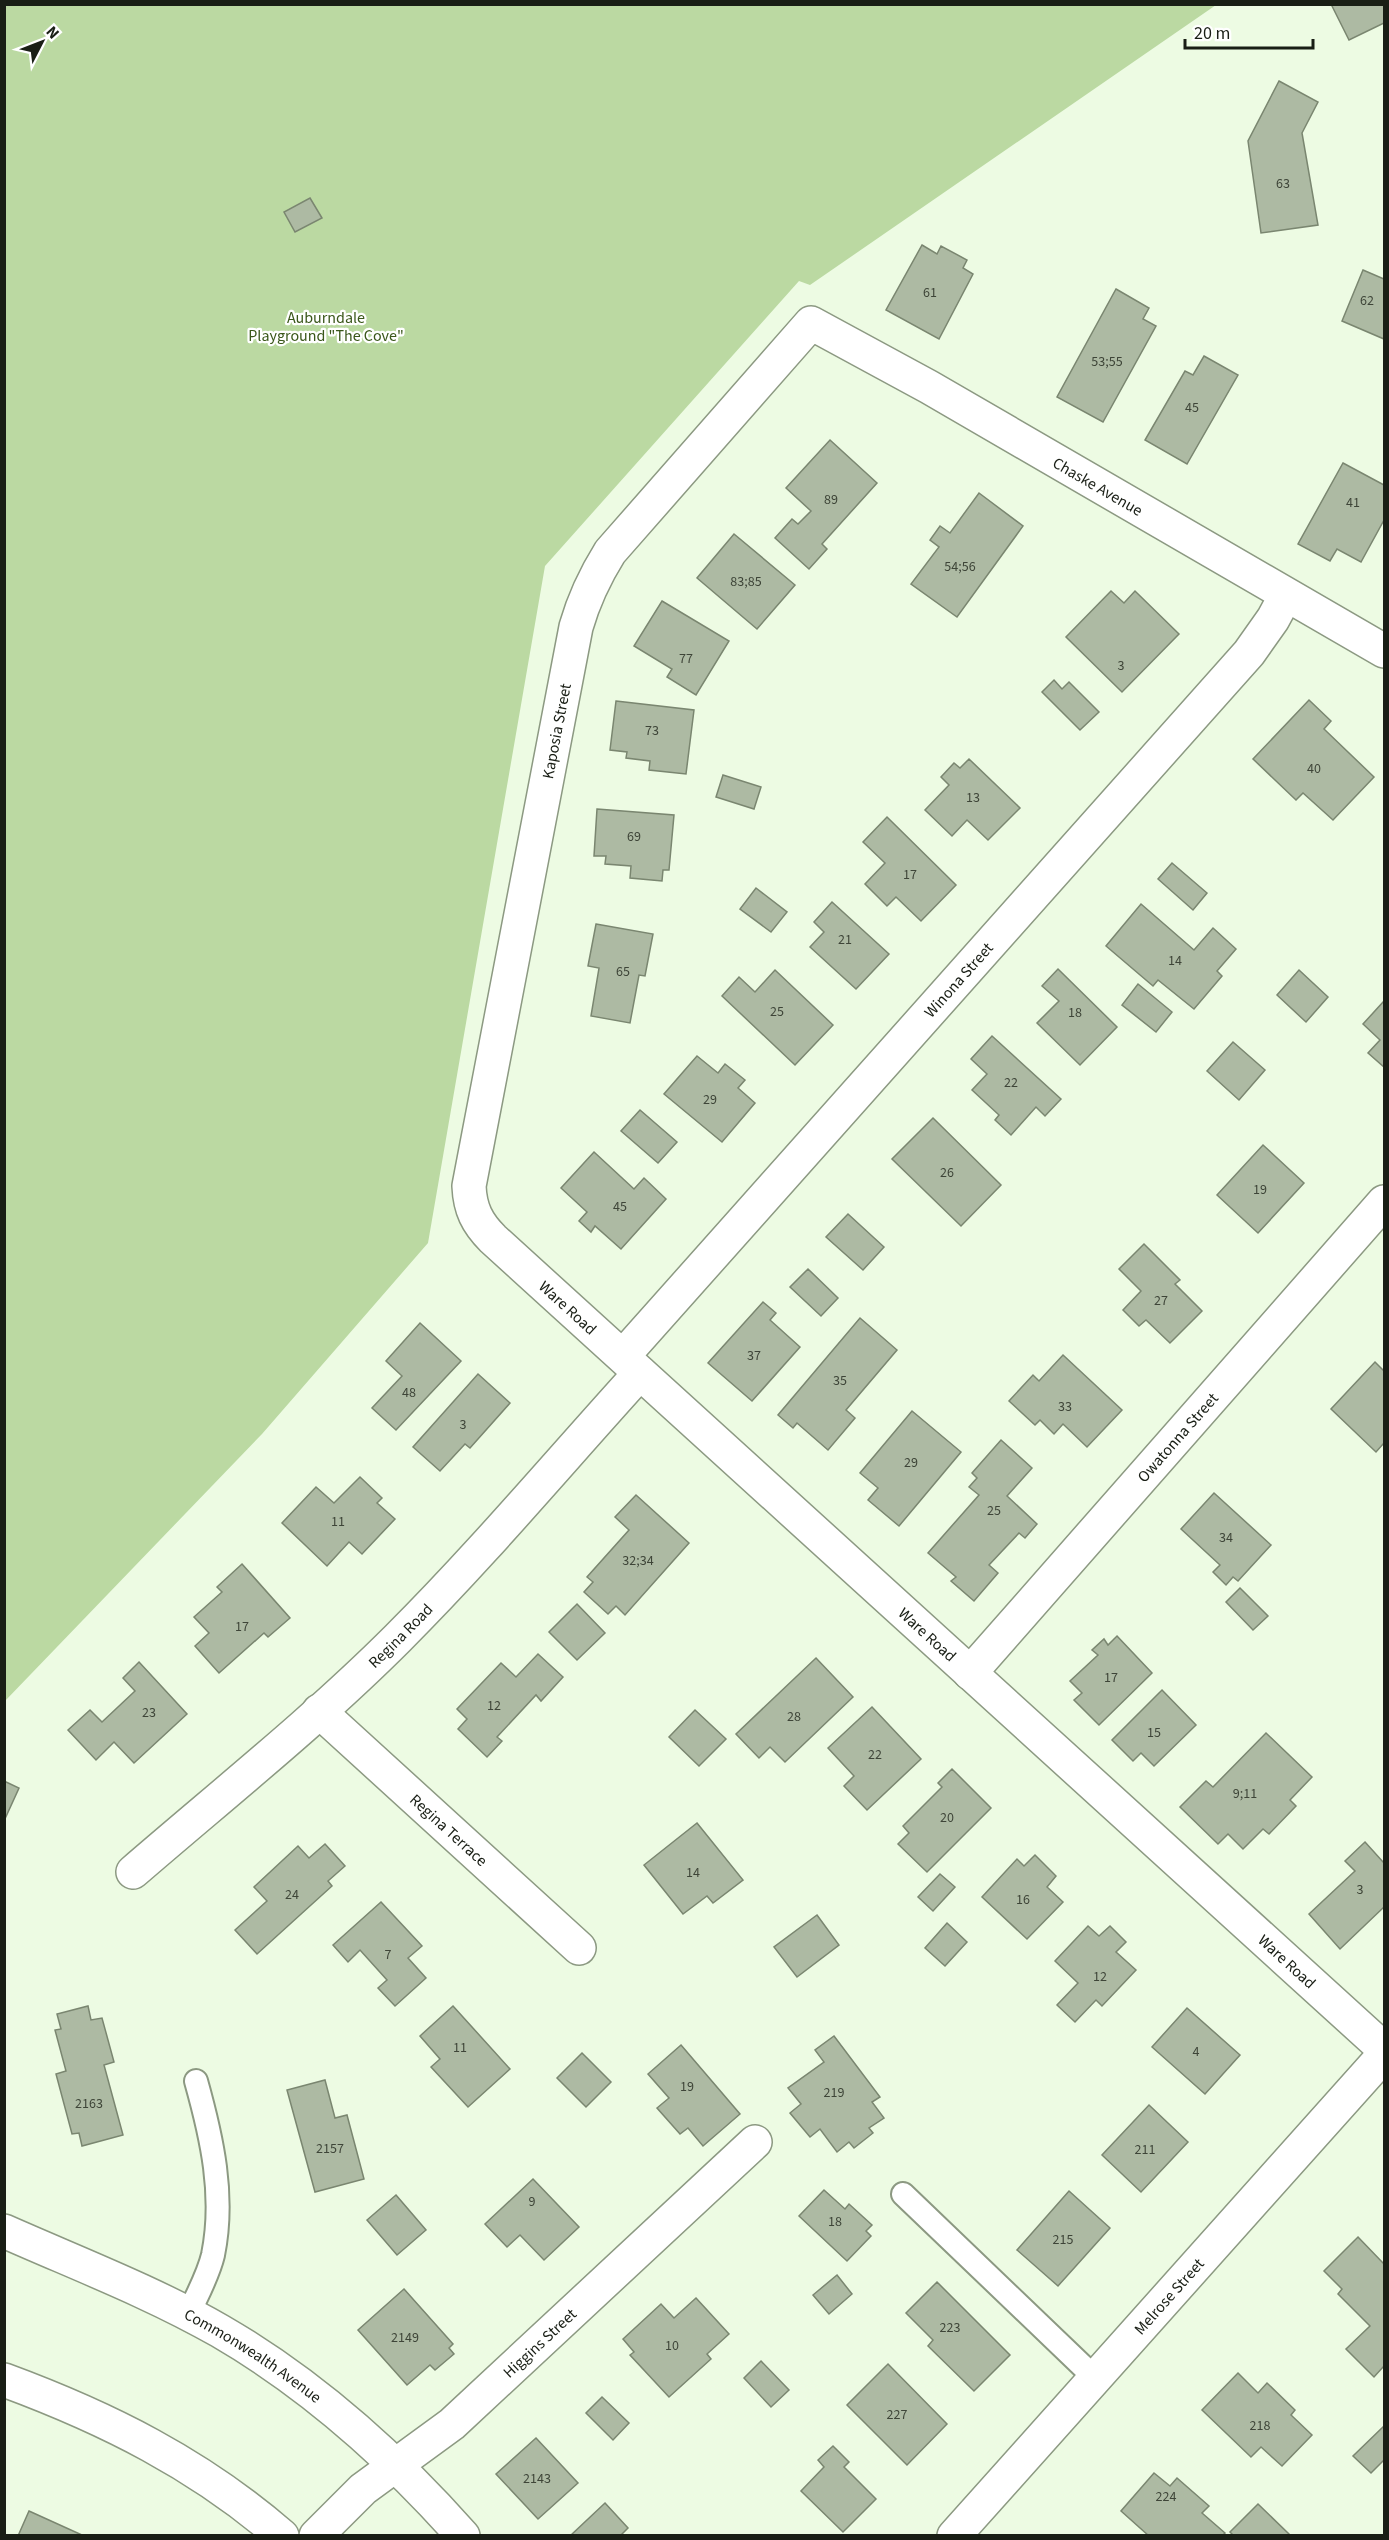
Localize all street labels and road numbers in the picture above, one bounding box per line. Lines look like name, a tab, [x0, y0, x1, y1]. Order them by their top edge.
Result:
street label: Chaske Avenue	[1048, 452, 1147, 522]
street label: Kaposia Street	[537, 681, 577, 781]
street label: Winona Street	[919, 937, 999, 1023]
street label: Ware Road	[534, 1276, 601, 1340]
street label: Owatonna Street	[1133, 1388, 1224, 1487]
street label: Regina Road	[364, 1599, 438, 1673]
street label: Ware Road	[893, 1603, 961, 1667]
street label: Regina Terrace	[405, 1789, 492, 1871]
street label: Ware Road	[1253, 1930, 1320, 1994]
street label: Melrose Street	[1129, 2253, 1210, 2340]
street label: Higgins Street	[498, 2303, 582, 2383]
street label: Commonwealth Avenue	[180, 2304, 326, 2409]

